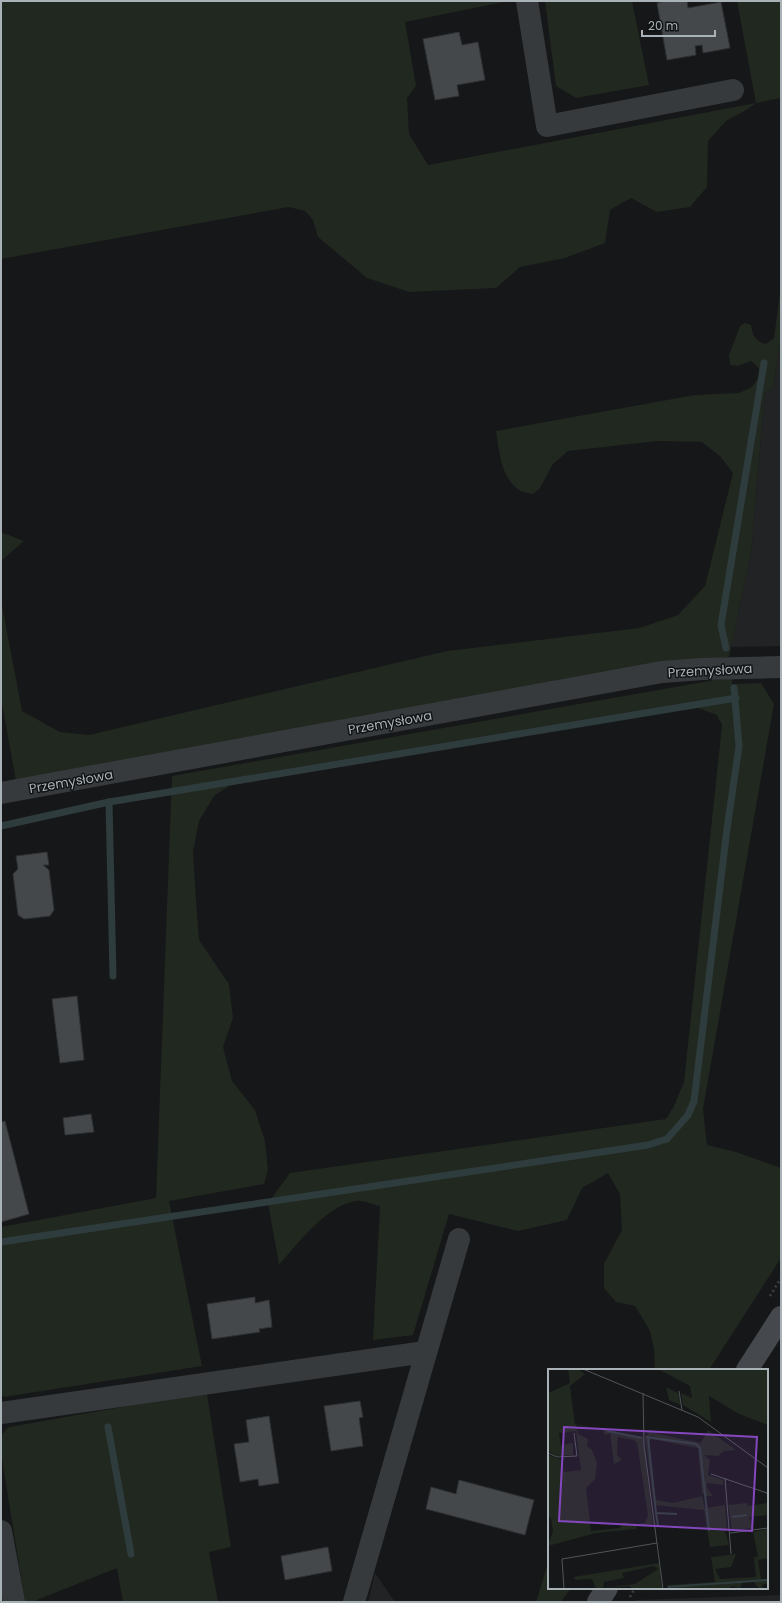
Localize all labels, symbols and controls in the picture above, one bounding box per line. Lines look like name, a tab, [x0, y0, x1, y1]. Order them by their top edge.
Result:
scale bar	[642, 12, 715, 38]
text: 20 m	[648, 17, 678, 34]
street label: Przemysłowa	[667, 659, 753, 682]
street label: Przemysłowa	[347, 706, 434, 739]
street label: Przemysłowa	[28, 765, 115, 798]
inset map	[548, 1369, 768, 1589]

